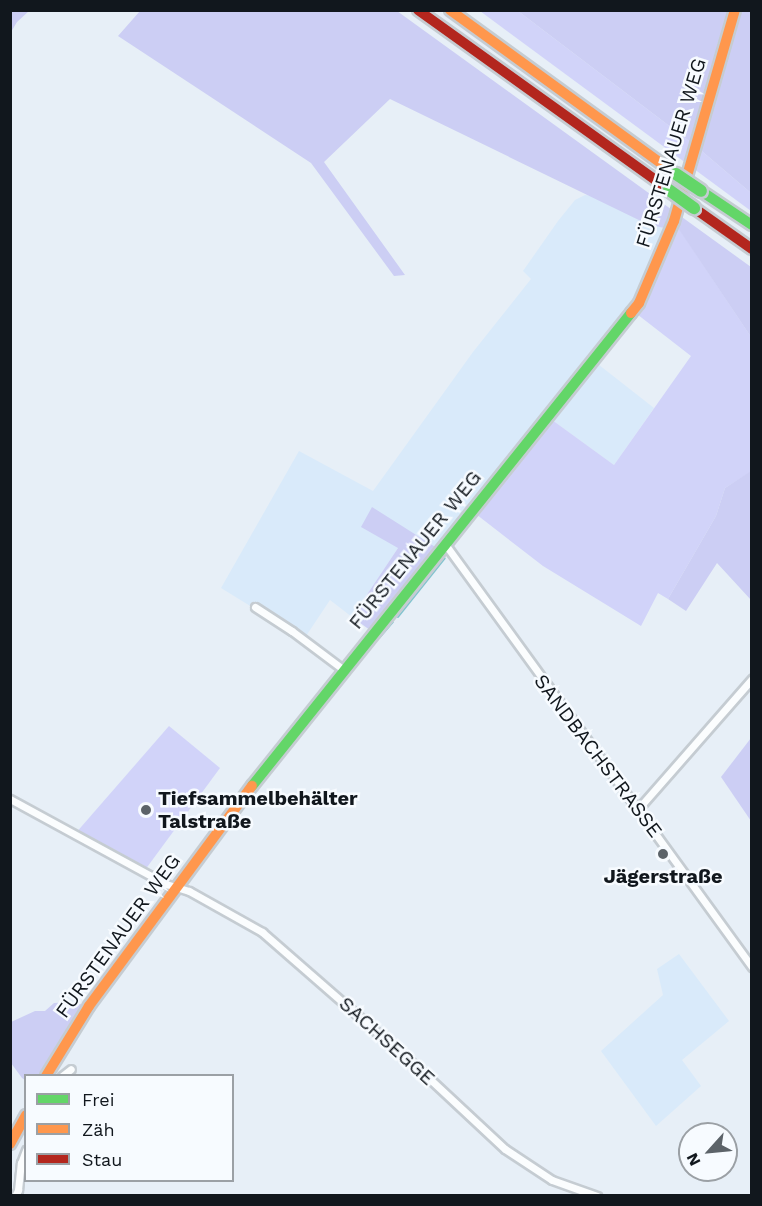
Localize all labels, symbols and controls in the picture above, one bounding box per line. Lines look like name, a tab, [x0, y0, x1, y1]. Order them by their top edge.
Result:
street label: FÜRSTENAUER WEG	[631, 55, 711, 251]
street label: FÜRSTENAUER WEG	[344, 466, 486, 634]
street label: SANDBACHSTRASSE	[529, 670, 667, 842]
place label: Tiefsammelbehälter Talstraße	[158, 786, 358, 833]
marker: Tiefsammelbehälter Talstraße	[139, 803, 153, 817]
marker: Jägerstraße	[656, 847, 670, 861]
street label: FÜRSTENAUER WEG	[50, 849, 186, 1023]
place label: Jägerstraße	[603, 864, 723, 888]
street label: SACHSEGGE	[334, 992, 440, 1090]
legend	[24, 1074, 234, 1182]
text: Frei	[82, 1089, 114, 1110]
text: Zäh	[82, 1119, 115, 1140]
north arrow	[678, 1122, 738, 1182]
text: Stau	[82, 1149, 122, 1170]
text: N	[682, 1150, 704, 1169]

